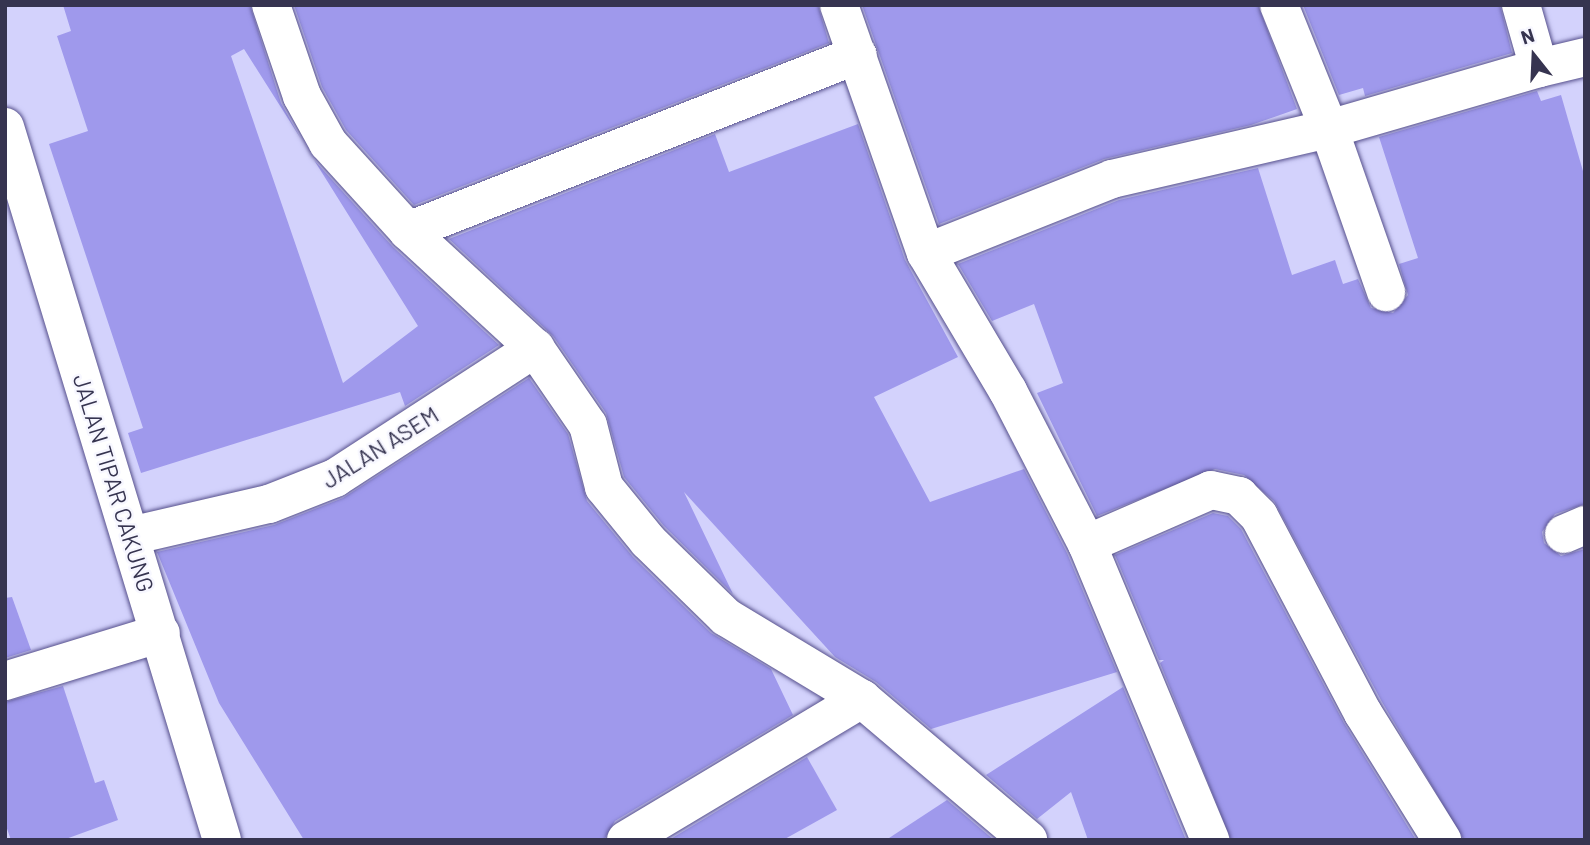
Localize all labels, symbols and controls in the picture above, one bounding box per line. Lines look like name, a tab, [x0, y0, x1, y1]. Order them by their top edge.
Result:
north arrow	[1499, 21, 1569, 91]
text: N	[1518, 23, 1537, 48]
street label: JALAN TIPAR CAKUNG	[68, 371, 160, 595]
street label: JALAN ASEM	[317, 400, 443, 494]

